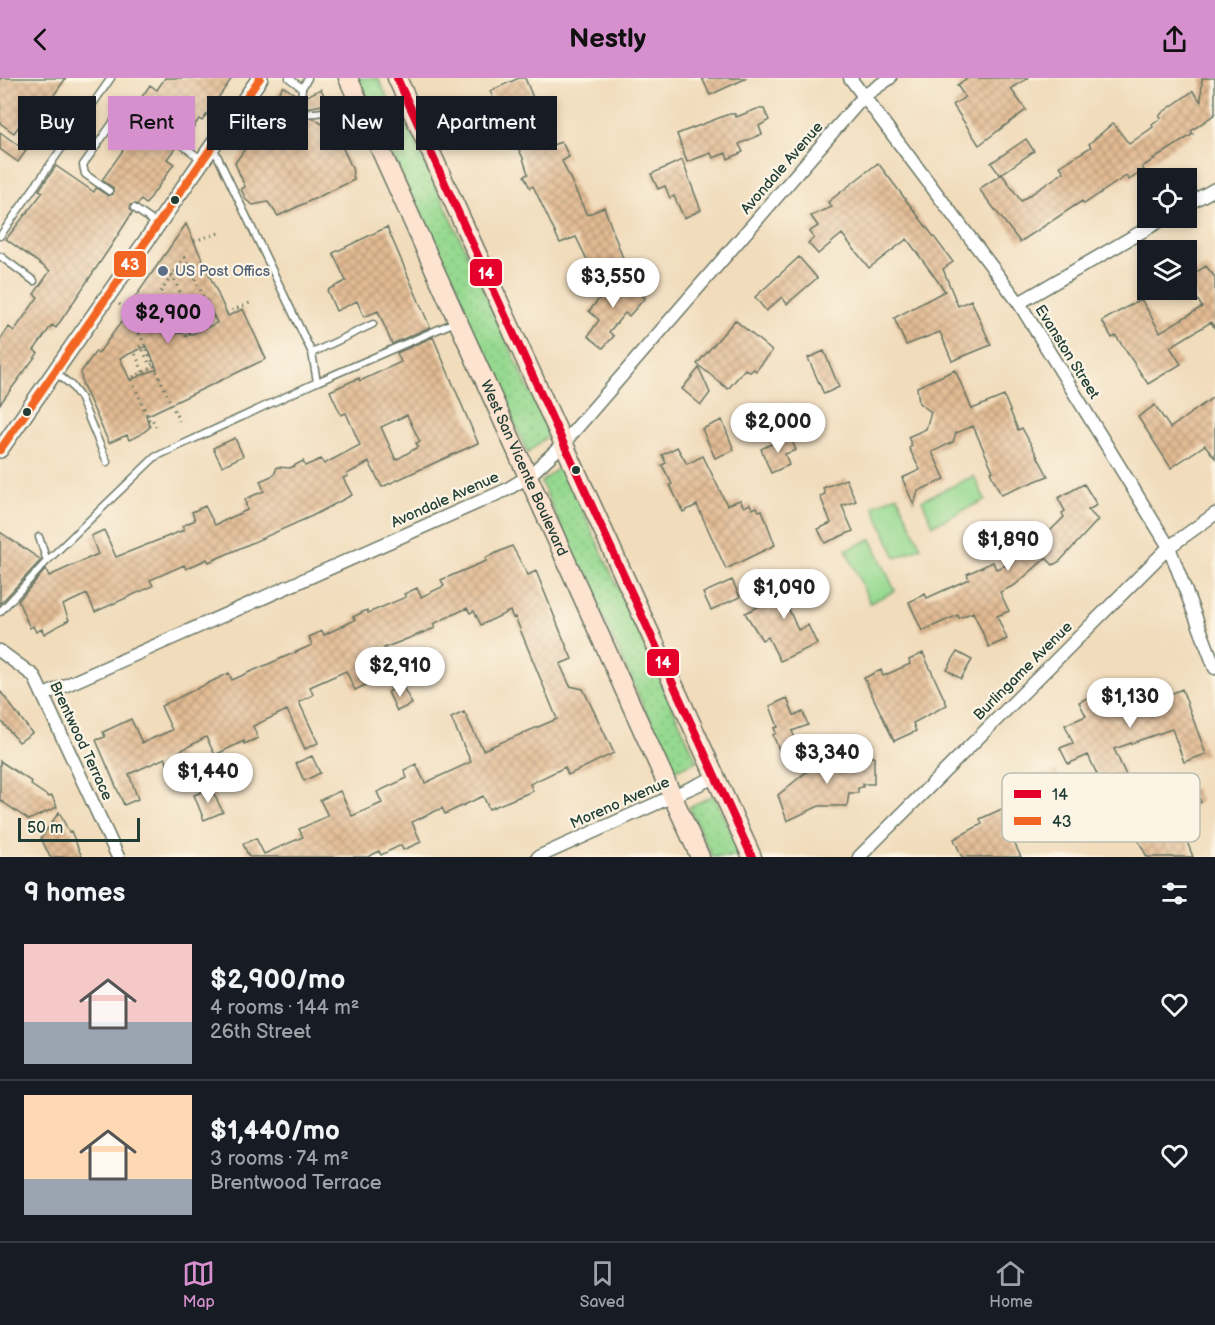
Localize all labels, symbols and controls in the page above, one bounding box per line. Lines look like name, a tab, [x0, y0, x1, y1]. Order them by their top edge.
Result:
icon: back	[24, 23, 57, 56]
text: Nestly	[569, 23, 646, 55]
icon: share	[1158, 23, 1191, 56]
chip: Buy	[18, 96, 96, 150]
chip: Rent	[108, 96, 195, 150]
chip: Filters	[207, 96, 308, 150]
chip: New	[320, 96, 404, 150]
chip: Apartment	[416, 96, 557, 150]
street label: Avondale Avenue	[737, 118, 827, 218]
map controls	[1137, 168, 1197, 300]
button: locate	[1137, 168, 1197, 228]
unlabelled marker	[169, 194, 181, 206]
button: layers	[1137, 240, 1197, 300]
line badge: 43	[113, 250, 147, 278]
text: 43	[121, 256, 139, 275]
line badge: 14	[469, 258, 503, 287]
pin: $3,550	[564, 258, 662, 309]
place label: US Post Offics	[175, 262, 271, 281]
marker: US Post Offics	[156, 264, 170, 278]
text: 14	[478, 265, 495, 284]
text: $3,550	[581, 265, 645, 289]
pin: $2,900	[119, 294, 217, 345]
text: $2,900	[135, 301, 201, 325]
street label: Evanston Street	[1030, 301, 1104, 403]
street label: West San Vicente Boulevard	[476, 377, 572, 559]
pin: $2,000	[729, 403, 827, 454]
unlabelled marker	[21, 406, 33, 418]
text: $2,000	[745, 410, 811, 434]
unlabelled marker	[570, 464, 582, 476]
street label: Avondale Avenue	[388, 468, 502, 532]
pin: $1,890	[959, 521, 1057, 572]
text: $1,890	[977, 528, 1039, 552]
pin: $1,090	[735, 569, 833, 620]
text: $1,090	[753, 576, 815, 600]
street label: Burlingame Avenue	[970, 617, 1077, 724]
pin: $2,910	[351, 647, 449, 698]
line badge: 14	[646, 648, 680, 677]
text: $2,910	[369, 654, 431, 678]
text: 14	[655, 654, 672, 673]
pin: $1,130	[1081, 678, 1179, 729]
street label: Brentwood Terrace	[45, 679, 117, 803]
text: $1,130	[1101, 685, 1159, 709]
pin: $3,340	[778, 734, 876, 785]
text: $3,340	[794, 741, 860, 765]
pin: $1,440	[159, 753, 257, 804]
text: $1,440	[177, 760, 239, 784]
street label: Moreno Avenue	[567, 773, 673, 833]
legend	[1002, 773, 1200, 842]
text: 14	[1052, 786, 1068, 805]
text: 43	[1052, 813, 1072, 832]
scale bar	[18, 815, 140, 842]
text: 50 m	[27, 819, 63, 838]
icon: filters	[1158, 877, 1191, 910]
text: 9 homes	[24, 878, 125, 909]
text: $2,900/mo	[210, 965, 345, 996]
icon: home	[72, 968, 144, 1040]
icon: heart	[1158, 988, 1191, 1021]
text: 4 rooms · 144 m²	[210, 996, 359, 1020]
text: 26th Street	[210, 1020, 311, 1044]
text: $1,440/mo	[210, 1116, 340, 1147]
icon: home	[72, 1119, 144, 1191]
icon: heart	[1158, 1139, 1191, 1172]
text: 3 rooms · 74 m²	[210, 1147, 349, 1171]
text: Brentwood Terrace	[210, 1171, 382, 1195]
tab: Map	[182, 1257, 215, 1312]
tab: Saved	[580, 1257, 625, 1312]
tab: Home	[989, 1257, 1033, 1312]

